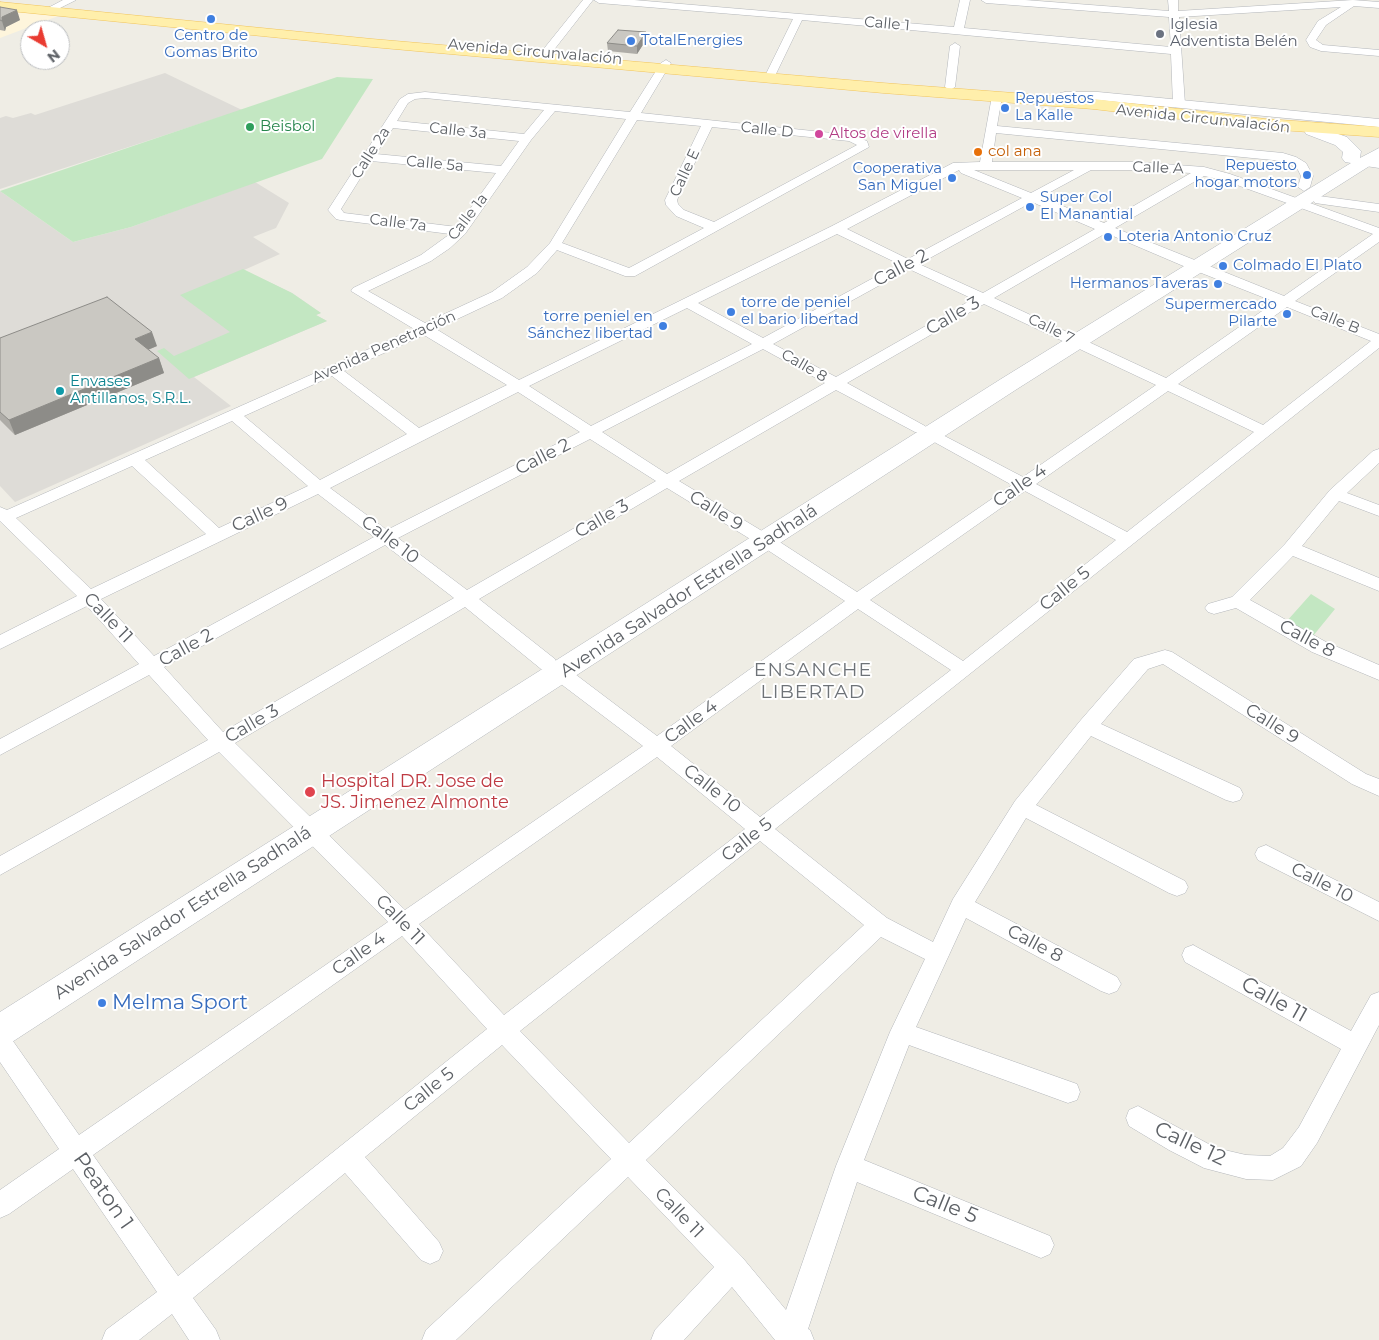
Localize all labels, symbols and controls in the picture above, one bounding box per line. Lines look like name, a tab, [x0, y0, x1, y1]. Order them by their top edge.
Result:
marker: Centro de Gomas Brito	[205, 13, 217, 25]
street label: Calle 1	[863, 13, 911, 35]
place label: Iglesia Adventista Belén	[1170, 16, 1298, 51]
north arrow	[20, 20, 70, 70]
place label: Centro de Gomas Brito	[164, 27, 258, 62]
marker: Iglesia Adventista Belén	[1154, 28, 1166, 40]
place label: TotalEnergies	[641, 32, 743, 50]
street label: Avenida Circunvalación	[447, 35, 623, 69]
marker: TotalEnergies	[625, 35, 637, 47]
text: N	[44, 45, 64, 67]
place label: Repuestos La Kalle	[1015, 90, 1094, 125]
street label: Avenida Circunvalación	[1115, 101, 1291, 137]
marker: Repuestos La Kalle	[999, 102, 1011, 114]
place label: Beisbol	[260, 118, 315, 136]
street label: Calle D	[740, 118, 794, 142]
street label: Calle 3a	[428, 119, 488, 143]
marker: Beisbol	[244, 121, 256, 133]
street label: Calle 2a	[348, 124, 394, 182]
place label: Altos de virella	[829, 125, 937, 143]
marker: Altos de virella	[813, 128, 825, 140]
place label: col ana	[988, 143, 1042, 161]
street label: Calle E	[666, 146, 704, 200]
marker: col ana	[972, 146, 984, 158]
street label: Calle 5a	[405, 153, 465, 175]
place label: Repuesto hogar motors	[1195, 157, 1297, 192]
street label: Calle A	[1132, 158, 1184, 178]
place label: Cooperativa San Miguel	[853, 160, 942, 195]
marker: Repuesto hogar motors	[1301, 169, 1313, 181]
marker: Cooperativa San Miguel	[946, 172, 958, 184]
place label: Super Col El Manantial	[1040, 189, 1133, 224]
street label: Calle 1a	[444, 190, 492, 244]
marker: Super Col El Manantial	[1024, 201, 1036, 213]
street label: Calle 7a	[368, 211, 428, 235]
place label: Loteria Antonio Cruz	[1118, 228, 1272, 246]
marker: Loteria Antonio Cruz	[1102, 231, 1114, 243]
street label: Calle 2	[870, 245, 932, 291]
place label: Colmado El Plato	[1233, 257, 1362, 275]
marker: Colmado El Plato	[1217, 260, 1229, 272]
place label: Hermanos Taveras	[1070, 275, 1208, 293]
marker: Hermanos Taveras	[1212, 278, 1224, 290]
street label: Calle 3	[922, 292, 984, 340]
place label: torre de peniel el bario libertad	[741, 294, 859, 329]
place label: Supermercado Pilarte	[1165, 296, 1277, 331]
street label: Calle B	[1308, 302, 1362, 338]
marker: torre de peniel el bario libertad	[725, 306, 737, 318]
street label: Avenida Penetración	[309, 307, 459, 387]
place label: torre peniel en Sánchez libertad	[527, 308, 653, 343]
marker: Supermercado Pilarte	[1281, 308, 1293, 320]
street label: Calle 7	[1025, 310, 1077, 348]
marker: torre peniel en Sánchez libertad	[657, 320, 669, 332]
street label: Calle 8	[778, 346, 830, 386]
place label: Envases Antillanos, S.R.L.	[70, 373, 191, 408]
marker: Envases Antillanos, S.R.L.	[54, 385, 66, 397]
street label: Calle 2	[512, 434, 574, 480]
street label: Calle 4	[989, 460, 1051, 512]
street label: Calle 9	[685, 486, 747, 536]
street label: Calle 9	[228, 493, 292, 537]
street label: Calle 3	[571, 495, 633, 543]
street label: Avenida Salvador Estrella Sadhalá	[556, 500, 822, 682]
street label: Calle 10	[357, 511, 423, 569]
street label: Calle 5	[1035, 562, 1095, 616]
street label: Calle 11	[79, 588, 137, 648]
street label: Calle 8	[1275, 615, 1339, 663]
street label: Calle 2	[155, 624, 217, 672]
district label: ENSANCHE LIBERTAD	[753, 659, 873, 703]
street label: Calle 4	[660, 696, 722, 748]
street label: Calle 9	[1241, 699, 1303, 749]
street label: Calle 3	[221, 700, 283, 748]
street label: Calle 10	[679, 760, 745, 818]
place label: Hospital DR. Jose de JS. Jimenez Almonte	[321, 771, 509, 814]
marker: Hospital DR. Jose de JS. Jimenez Almonte	[303, 785, 317, 799]
street label: Calle 5	[717, 813, 777, 867]
street label: Avenida Salvador Estrella Sadhalá	[50, 822, 316, 1004]
street label: Calle 10	[1287, 858, 1357, 908]
street label: Calle 11	[371, 890, 429, 950]
street label: Calle 8	[1003, 920, 1067, 968]
street label: Calle 4	[328, 928, 390, 980]
street label: Calle 11	[1237, 972, 1311, 1028]
place label: Melma Sport	[112, 990, 248, 1016]
marker: Melma Sport	[96, 997, 108, 1009]
street label: Calle 5	[399, 1063, 459, 1117]
street label: Calle 12	[1150, 1116, 1230, 1172]
street label: Peaton 1	[67, 1148, 139, 1234]
street label: Calle 5	[909, 1180, 981, 1230]
street label: Calle 11	[650, 1183, 708, 1243]

